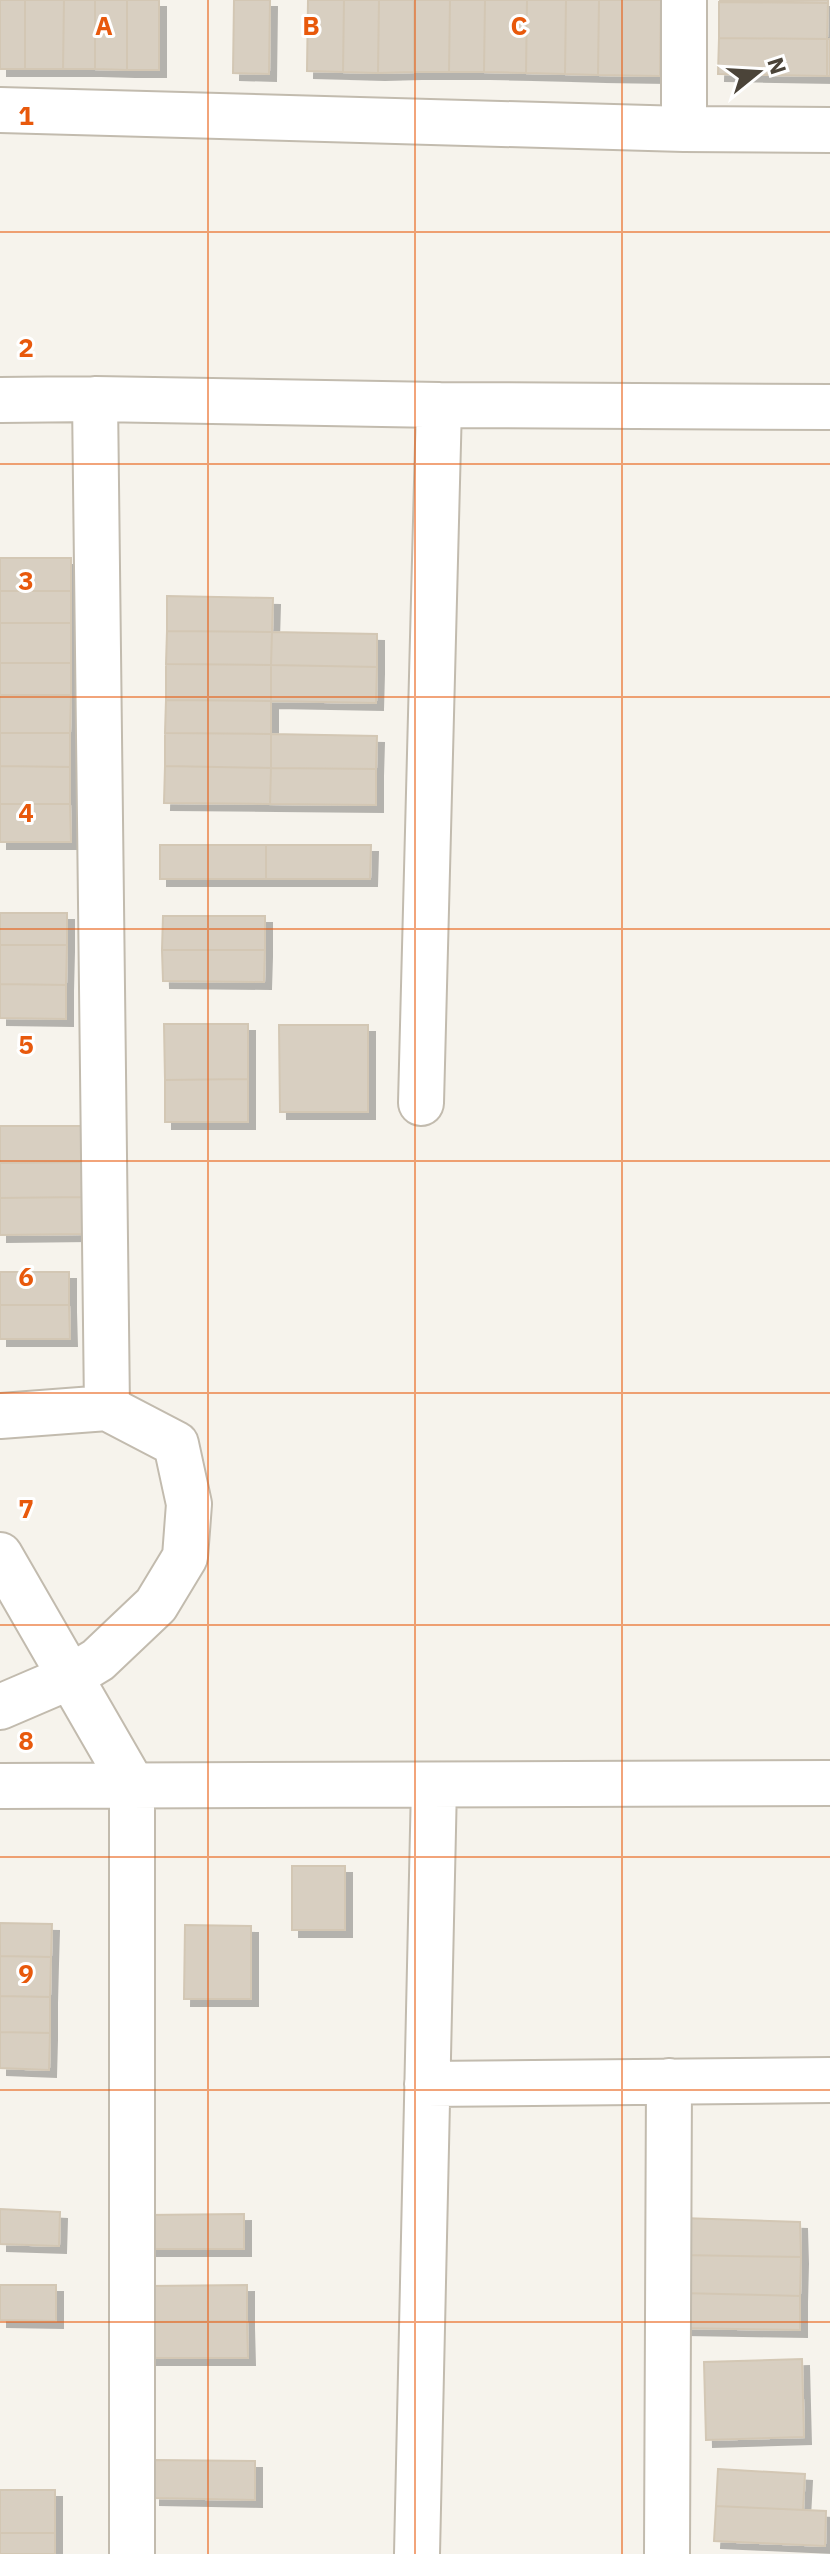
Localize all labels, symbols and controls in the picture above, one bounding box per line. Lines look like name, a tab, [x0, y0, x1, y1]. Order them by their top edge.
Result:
text: A	[95, 8, 113, 42]
text: B	[302, 8, 320, 42]
text: C	[511, 8, 528, 42]
north arrow	[718, 32, 798, 112]
text: N	[761, 54, 794, 78]
text: 1	[18, 98, 34, 132]
text: 2	[18, 330, 34, 364]
text: 3	[18, 563, 34, 597]
text: 4	[18, 795, 34, 829]
text: 5	[18, 1027, 34, 1061]
text: 6	[18, 1259, 34, 1293]
text: 7	[18, 1491, 34, 1525]
text: 8	[18, 1723, 34, 1757]
text: 9	[18, 1956, 34, 1990]

